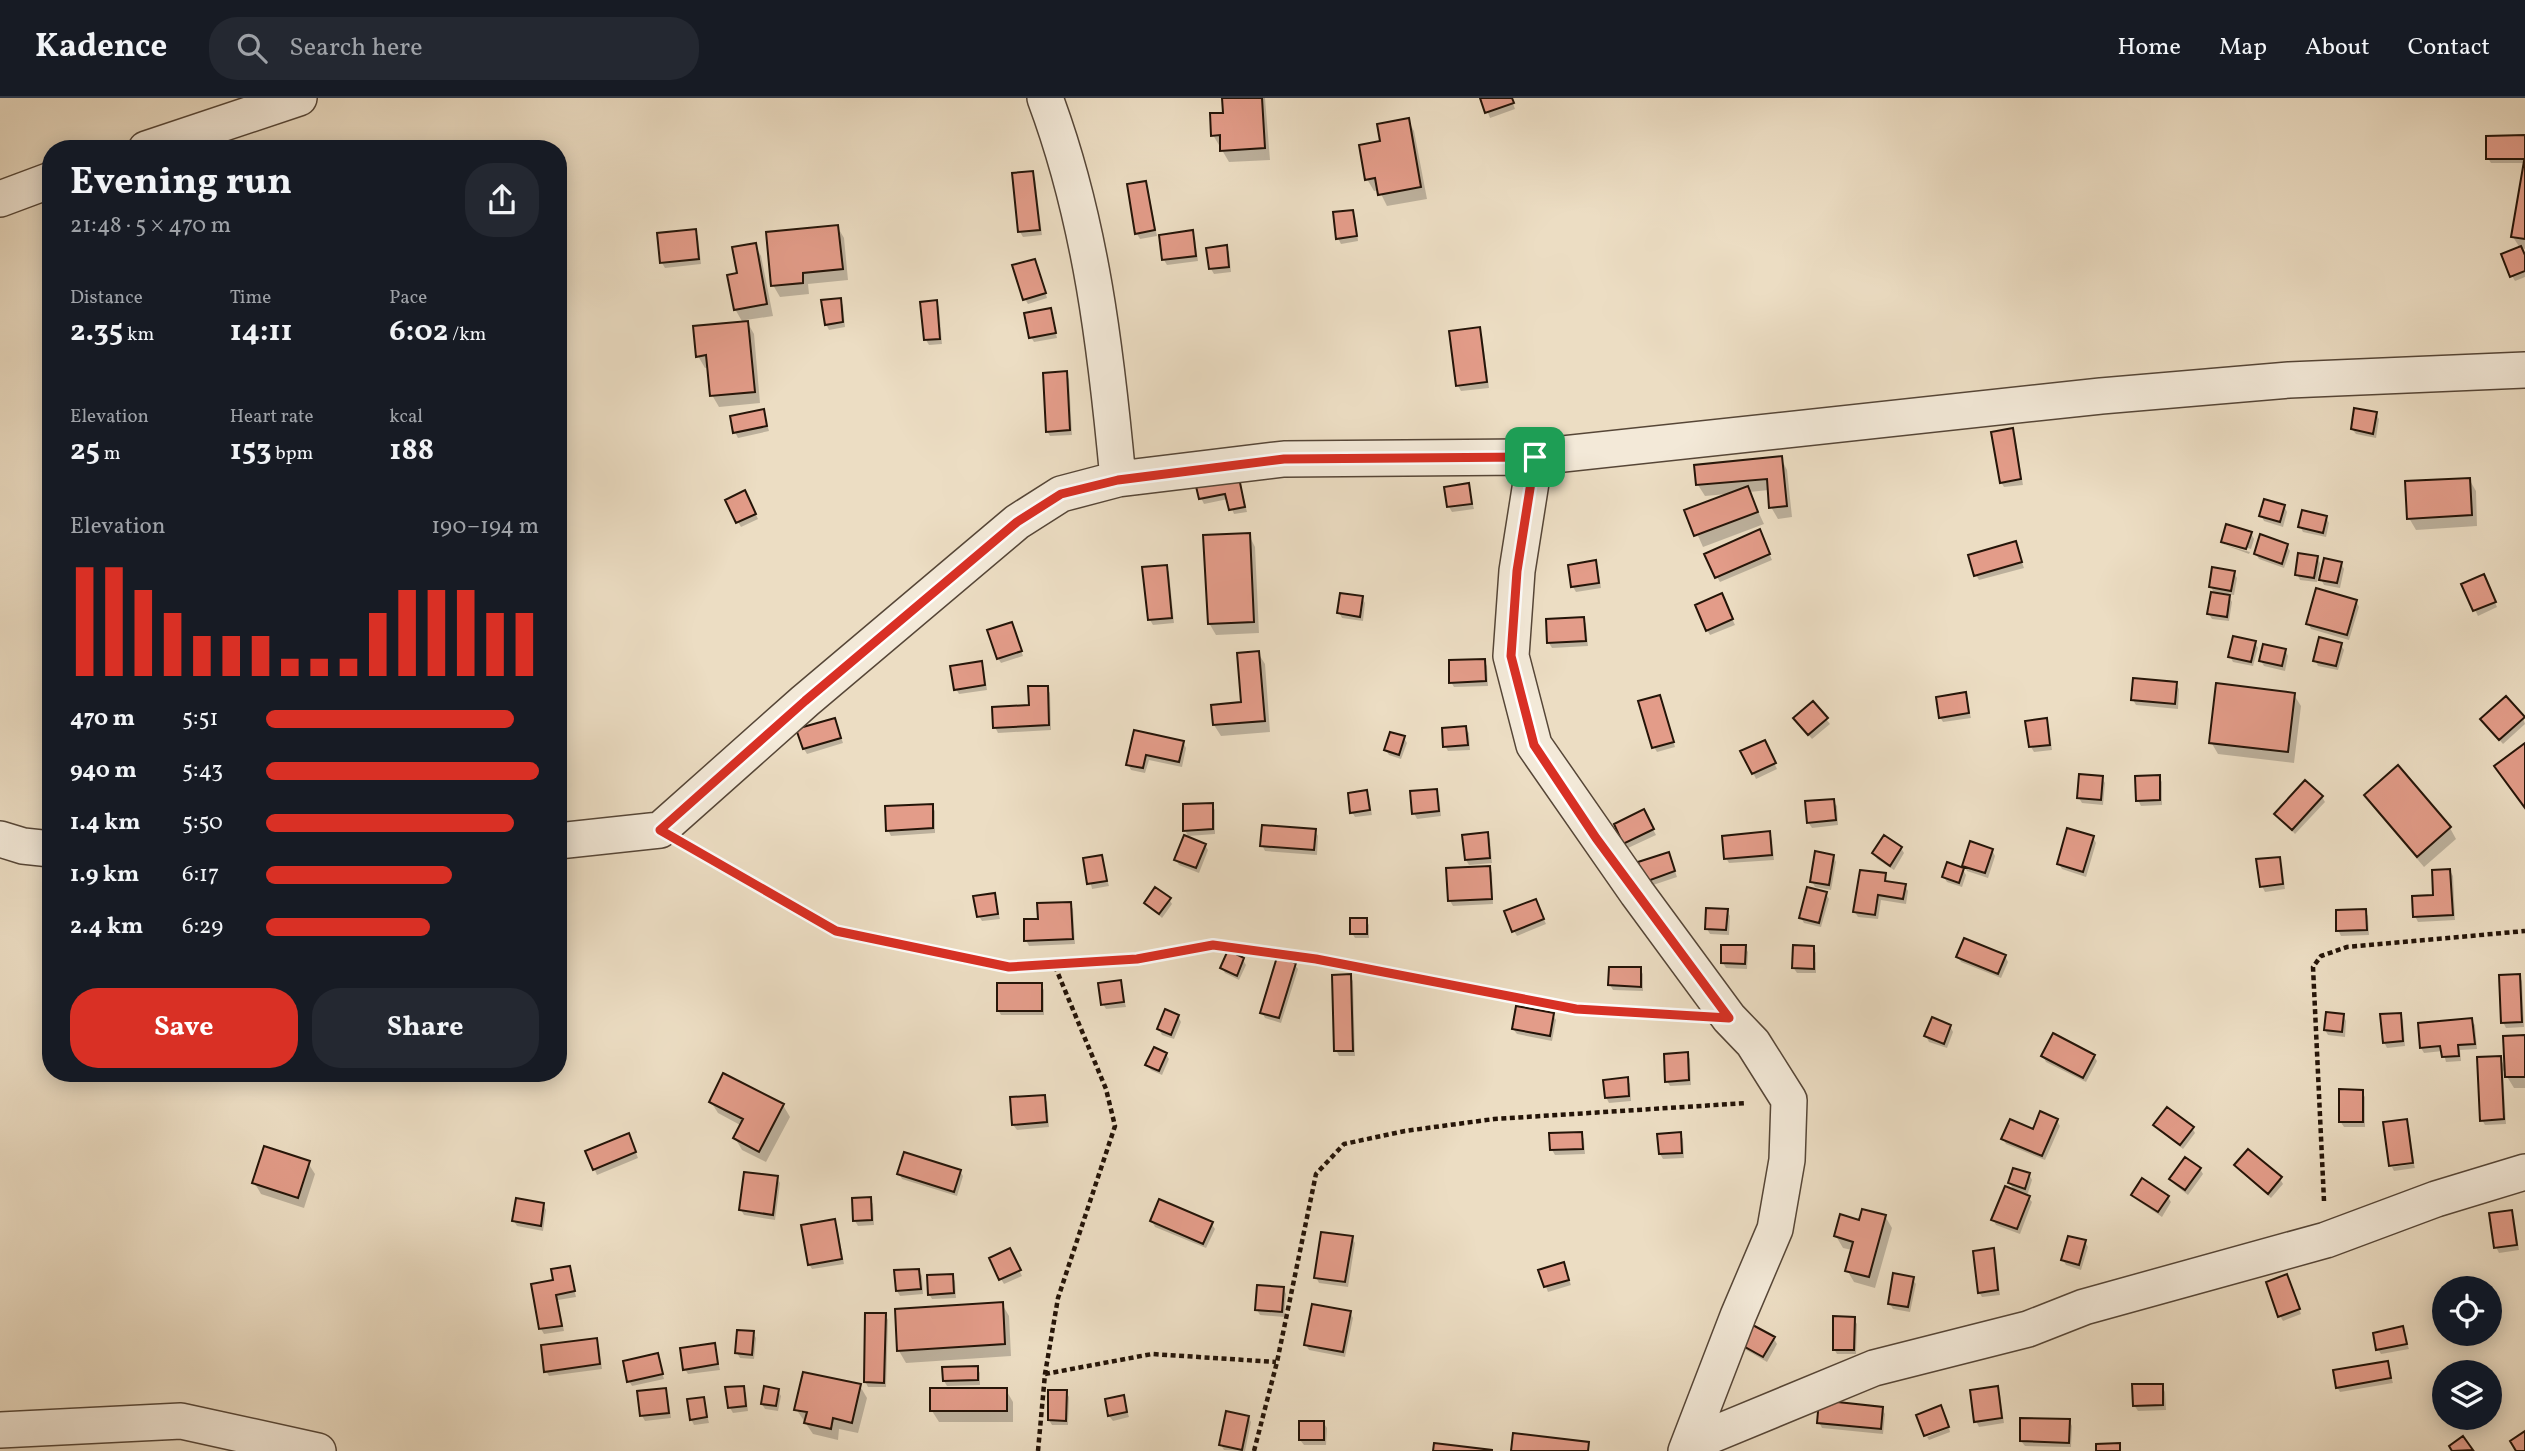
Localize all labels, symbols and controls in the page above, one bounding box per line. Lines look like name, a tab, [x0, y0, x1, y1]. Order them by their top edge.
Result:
search box	[209, 17, 699, 80]
text: Kadence	[35, 25, 167, 71]
icon: search	[233, 29, 271, 67]
text: Search here	[289, 30, 423, 66]
text: Home	[2117, 31, 2181, 65]
text: Map	[2219, 31, 2267, 65]
text: About	[2305, 31, 2370, 65]
text: Contact	[2408, 31, 2490, 65]
text: Evening run	[70, 157, 292, 210]
button: share	[465, 163, 539, 237]
text: 21:48 · 5 × 470 m	[70, 210, 231, 242]
text: Distance	[70, 285, 143, 311]
text: Time	[230, 285, 271, 311]
text: Pace	[389, 285, 427, 311]
text: 2.35	[70, 311, 123, 353]
text: 14:11	[230, 311, 293, 353]
text: 6:02	[389, 311, 448, 353]
text: km	[123, 322, 154, 348]
text: /km	[448, 322, 486, 348]
text: Elevation	[70, 404, 149, 430]
text: Heart rate	[230, 404, 314, 430]
text: kcal	[389, 404, 423, 430]
pin	[1505, 427, 1565, 487]
text: 25	[70, 430, 100, 472]
text: 153	[230, 430, 271, 472]
text: 188	[389, 430, 434, 472]
icon: arrive	[1516, 438, 1554, 476]
text: m	[100, 441, 121, 467]
text: bpm	[271, 441, 313, 467]
text: Elevation	[70, 511, 166, 543]
text: 190–194 m	[431, 511, 539, 543]
text: 470 m	[70, 703, 135, 735]
text: 5:51	[182, 703, 218, 735]
text: 940 m	[70, 755, 137, 787]
text: 5:43	[182, 755, 223, 787]
text: 1.4 km	[70, 807, 141, 839]
text: 5:50	[182, 807, 223, 839]
text: 1.9 km	[70, 859, 139, 891]
text: 6:17	[182, 859, 219, 891]
text: 2.4 km	[70, 911, 143, 943]
text: 6:29	[182, 911, 223, 943]
button: Save	[70, 988, 298, 1068]
button: Share	[312, 988, 539, 1068]
map controls	[2432, 1276, 2502, 1430]
button: locate	[2432, 1276, 2502, 1346]
button: layers	[2432, 1360, 2502, 1430]

